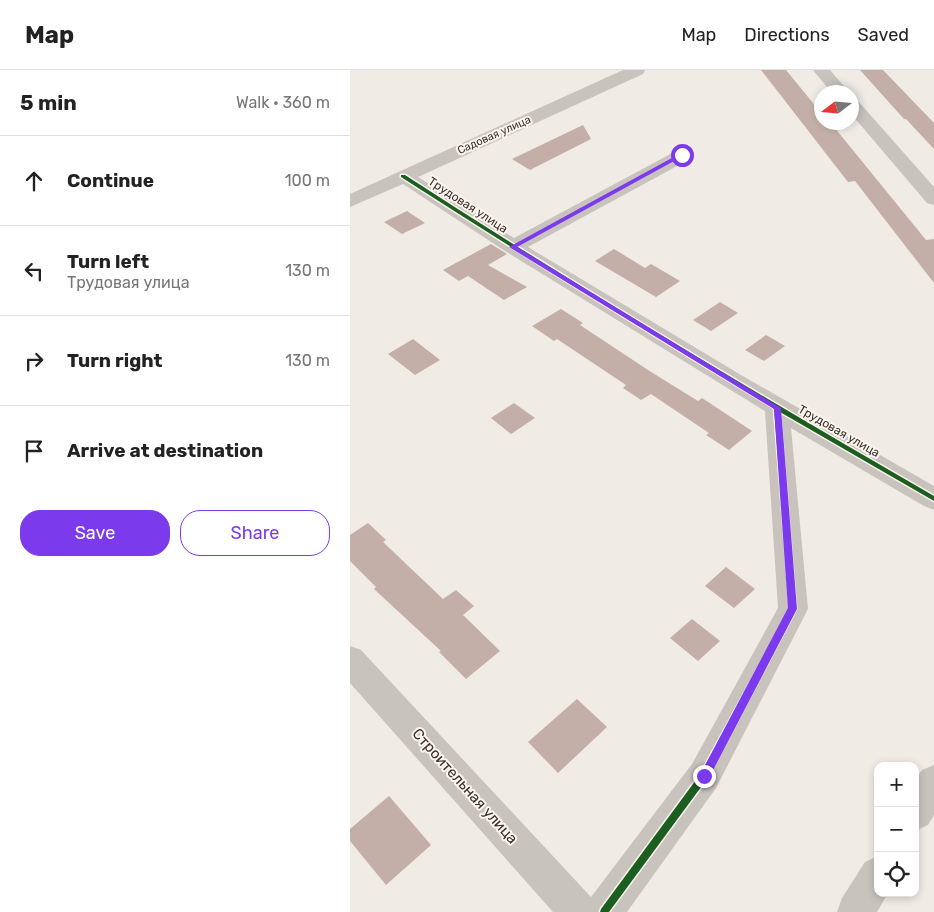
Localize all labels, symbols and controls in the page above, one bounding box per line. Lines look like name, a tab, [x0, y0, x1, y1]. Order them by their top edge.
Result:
text: Map	[25, 21, 74, 49]
text: Map	[681, 24, 716, 46]
text: Directions	[744, 24, 830, 46]
text: Saved	[858, 24, 909, 46]
north arrow	[814, 85, 859, 130]
text: 5 min	[20, 90, 77, 115]
text: Walk · 360 m	[236, 93, 330, 112]
street label: Садовая улица	[455, 113, 533, 157]
route start	[671, 144, 694, 167]
icon: ahead	[20, 167, 48, 195]
text: Continue	[67, 169, 154, 192]
text: 100 m	[285, 171, 330, 190]
street label: Трудовая улица	[426, 174, 510, 236]
text: Turn left	[67, 250, 149, 273]
icon: left	[20, 257, 48, 285]
text: 130 m	[285, 261, 330, 280]
text: Трудовая улица	[67, 273, 190, 292]
icon: right	[20, 347, 48, 375]
text: Turn right	[67, 349, 162, 372]
text: 130 m	[285, 351, 330, 370]
street label: Трудовая улица	[796, 402, 882, 460]
icon: arrive	[20, 437, 48, 465]
text: Arrive at destination	[67, 439, 263, 462]
button: Save	[20, 510, 170, 556]
button: Share	[180, 510, 330, 556]
street label: Строительная улица	[408, 725, 522, 847]
map controls	[874, 762, 919, 897]
button: +	[874, 762, 919, 807]
route end	[693, 765, 716, 788]
button: −	[874, 807, 919, 852]
button: locate	[874, 852, 919, 897]

